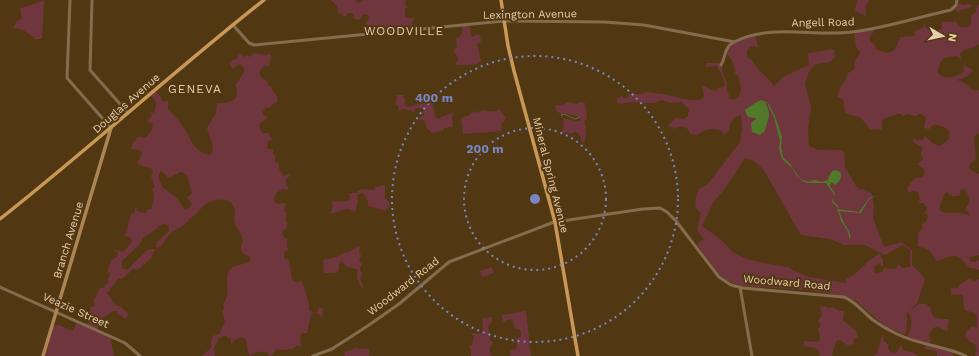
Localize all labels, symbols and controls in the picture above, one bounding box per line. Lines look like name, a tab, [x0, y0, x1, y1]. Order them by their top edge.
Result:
street label: Lexington Avenue	[483, 7, 577, 22]
street label: Angell Road	[791, 15, 855, 30]
north arrow	[923, 16, 963, 56]
district label: WOODVILLE	[364, 24, 444, 38]
text: N	[945, 32, 959, 43]
street label: Douglas Avenue	[90, 71, 163, 136]
district label: GENEVA	[168, 82, 222, 96]
text: 400 m	[415, 91, 453, 105]
street label: Mineral Spring Avenue	[530, 116, 571, 234]
text: 200 m	[466, 142, 504, 156]
centre of rings	[528, 192, 542, 206]
street label: Branch Avenue	[51, 200, 86, 280]
street label: Woodward Road	[365, 254, 442, 318]
street label: Woodward Road	[743, 272, 831, 293]
street label: Veazie Street	[41, 290, 111, 331]

